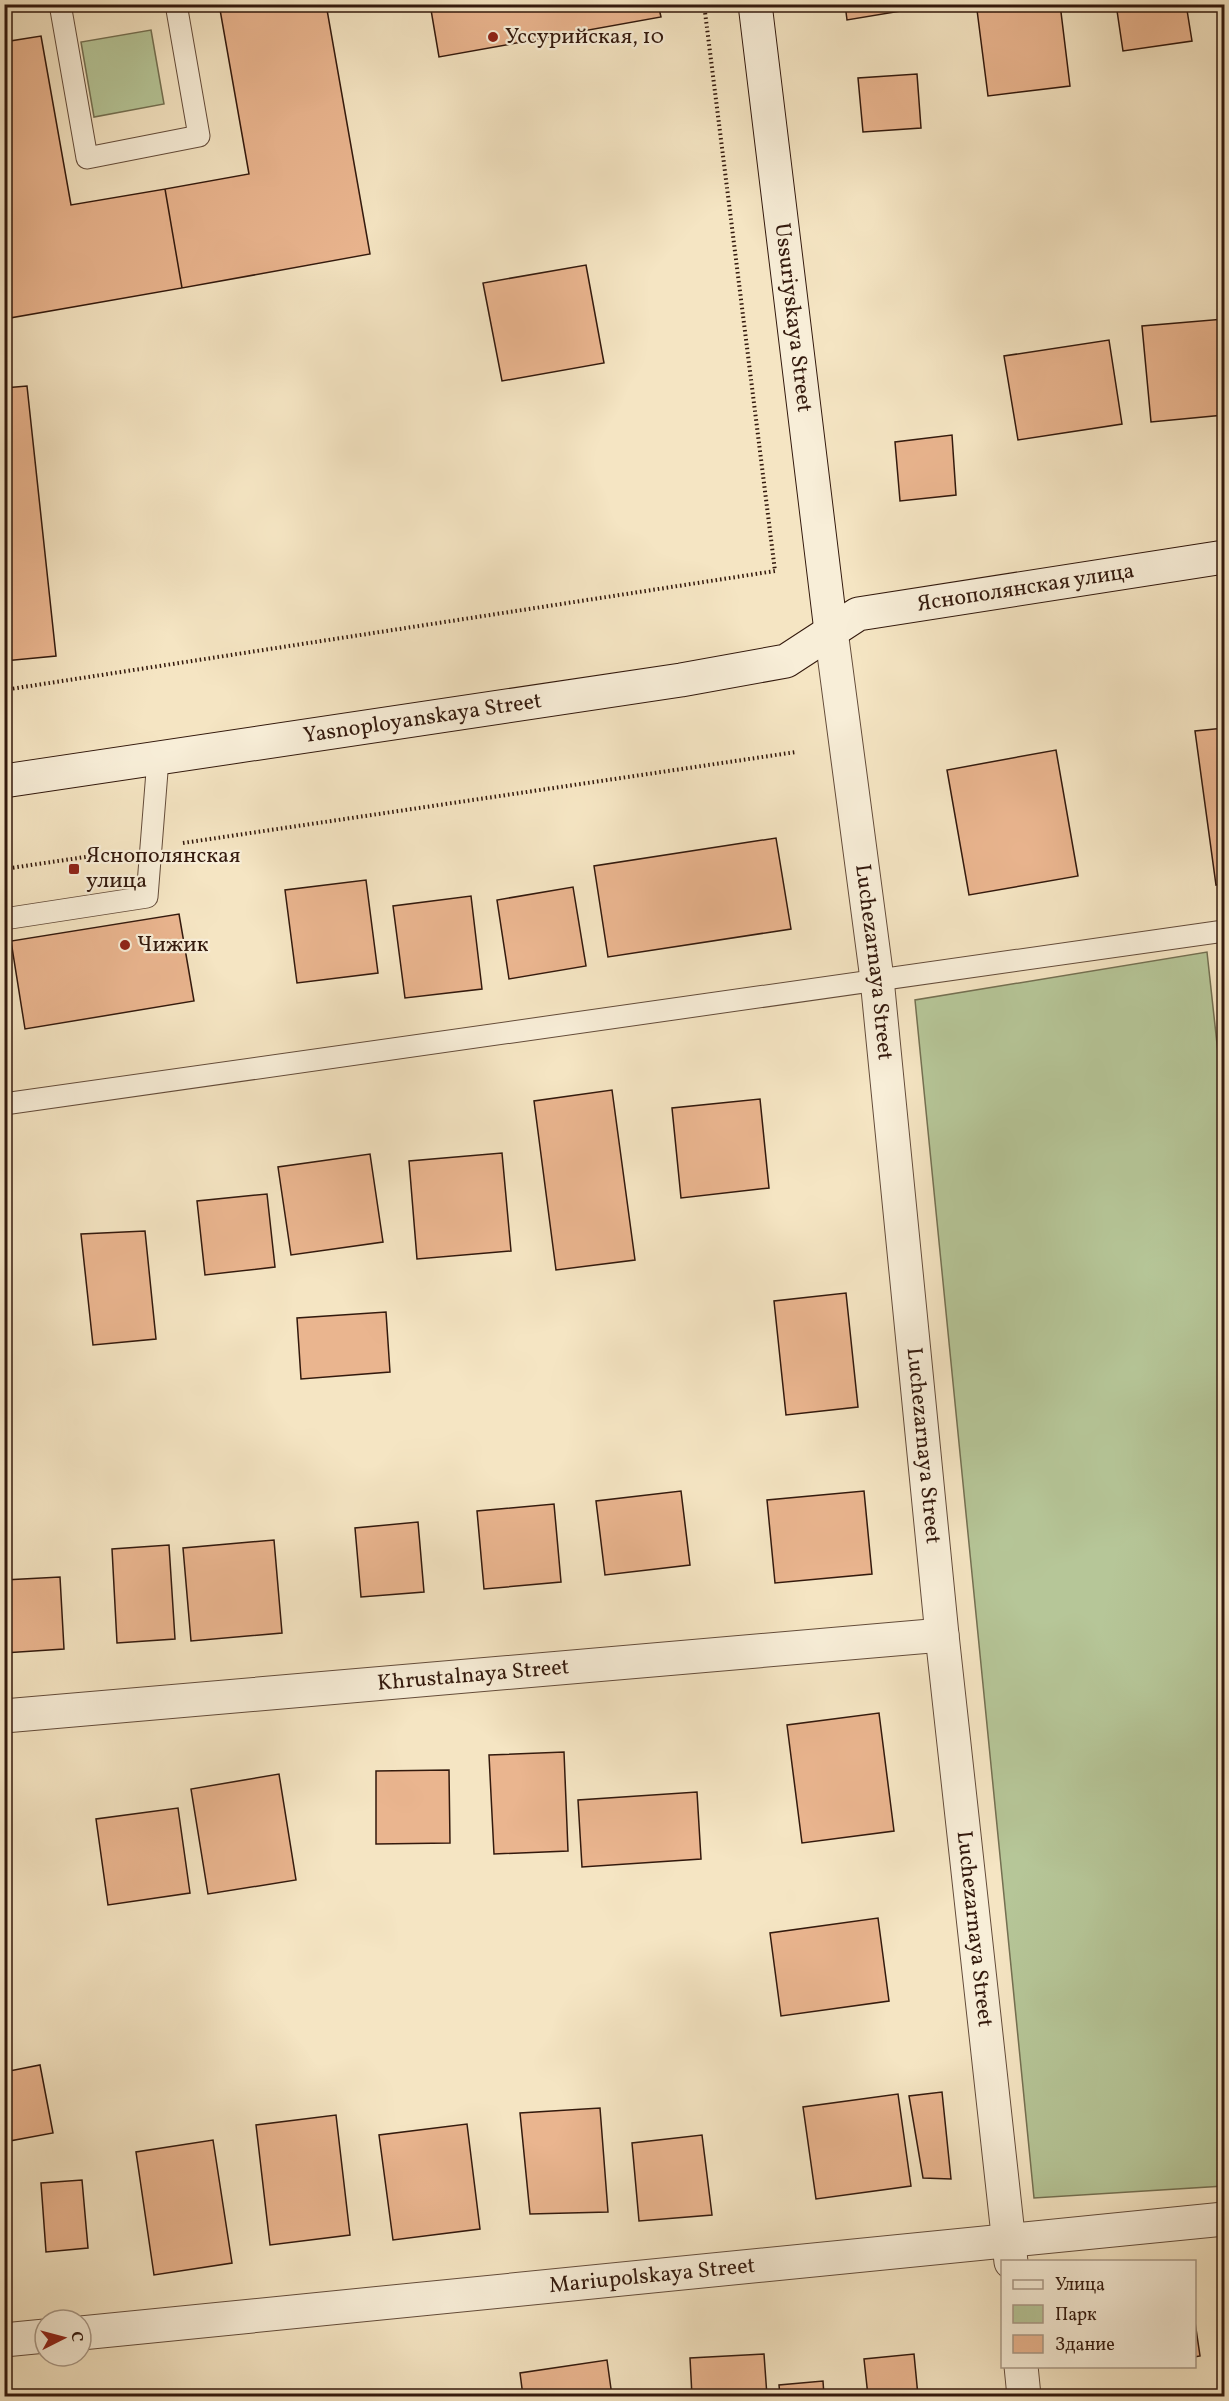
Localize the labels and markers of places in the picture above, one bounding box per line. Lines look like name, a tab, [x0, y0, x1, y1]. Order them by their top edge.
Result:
place label: Уссурийская, 10	[505, 22, 664, 53]
marker: Уссурийская, 10	[486, 30, 500, 44]
place label: Яснополянская улица	[86, 841, 240, 897]
marker: Яснополянская улица	[67, 862, 81, 876]
place label: Чижик	[137, 930, 209, 961]
marker: Чижик	[118, 938, 132, 952]

